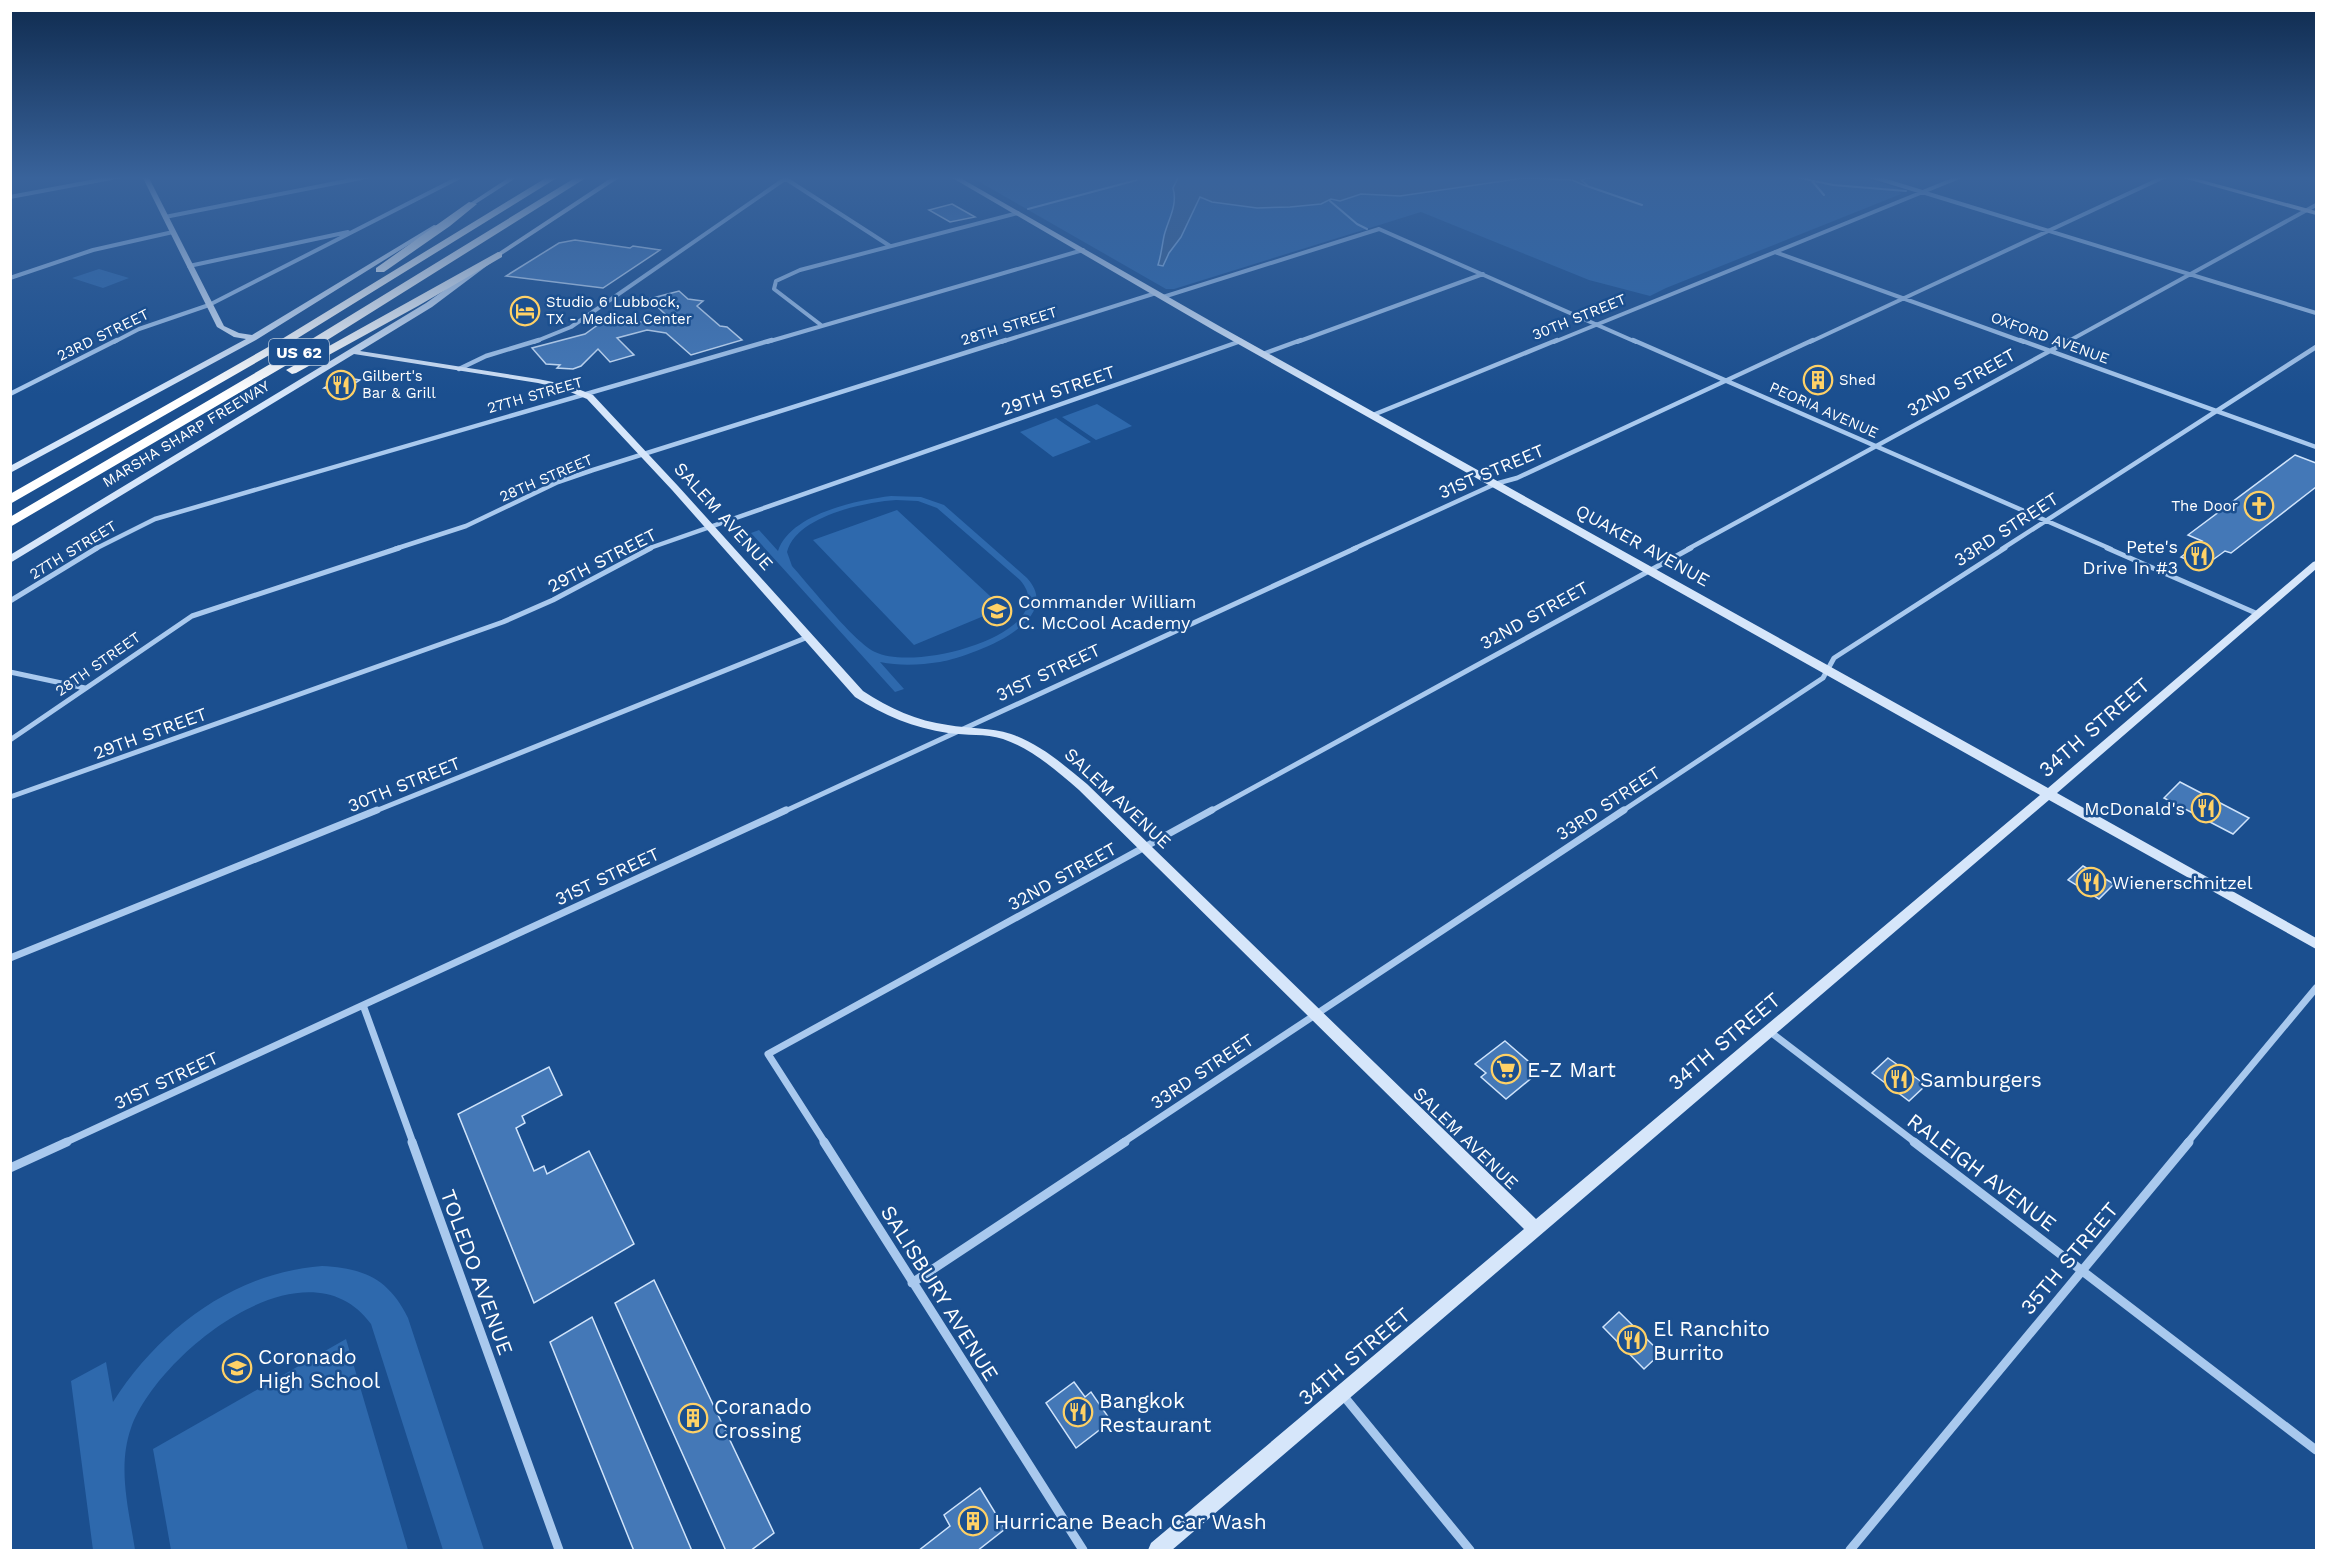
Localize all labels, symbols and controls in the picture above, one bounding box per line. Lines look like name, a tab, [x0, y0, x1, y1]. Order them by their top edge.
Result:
street label: 30TH STREET	[1529, 290, 1629, 344]
place label: Studio 6 Lubbock, TX - Medical Center	[546, 293, 692, 328]
hotel icon: Studio 6 Lubbock, TX - Medical Center	[509, 295, 541, 327]
street label: 28TH STREET	[959, 303, 1059, 349]
street label: 23RD STREET	[54, 305, 152, 365]
street label: OXFORD AVENUE	[1988, 308, 2112, 368]
road number: US 62	[269, 339, 329, 365]
street label: 32ND STREET	[1903, 343, 2019, 421]
street label: 29TH STREET	[998, 361, 1118, 419]
building icon: Shed	[1802, 364, 1834, 396]
place label: Gilbert's Bar & Grill	[362, 367, 436, 402]
restaurant icon: Gilbert's Bar & Grill	[325, 369, 357, 401]
place label: Shed	[1839, 371, 1876, 389]
street label: 27TH STREET	[485, 373, 585, 417]
street label: MARSHA SHARP FREEWAY	[99, 377, 273, 491]
street label: PEORIA AVENUE	[1767, 378, 1881, 442]
street label: 31ST STREET	[1435, 439, 1547, 503]
street label: 28TH STREET	[497, 450, 595, 506]
street label: SALEM AVENUE	[670, 458, 778, 574]
street label: 33RD STREET	[1950, 488, 2062, 570]
church icon: The Door	[2243, 490, 2275, 522]
place label: The Door	[2171, 497, 2238, 515]
street label: QUAKER AVENUE	[1572, 500, 1714, 590]
street label: 27TH STREET	[26, 517, 120, 583]
street label: 29TH STREET	[544, 524, 660, 596]
place label: Pete's Drive In #3	[2083, 536, 2178, 578]
restaurant icon: Pete's Drive In #3	[2183, 540, 2215, 572]
street label: 32ND STREET	[1476, 576, 1592, 654]
place label: Commander William C. McCool Academy	[1018, 591, 1196, 633]
school or university icon: Commander William C. McCool Academy	[981, 595, 1013, 627]
street label: 28TH STREET	[52, 628, 144, 700]
street label: 31ST STREET	[992, 639, 1104, 705]
street label: 34TH STREET	[2033, 672, 2155, 782]
street label: 29TH STREET	[90, 703, 210, 763]
street label: SALEM AVENUE	[1060, 743, 1176, 853]
street label: 30TH STREET	[345, 752, 463, 816]
street label: 33RD STREET	[1552, 762, 1664, 844]
restaurant icon: McDonald's	[2190, 792, 2222, 824]
place label: McDonald's	[2084, 798, 2185, 819]
street label: 32ND STREET	[1004, 837, 1120, 915]
street label: 31ST STREET	[551, 843, 663, 909]
restaurant icon: Wienerschnitzel	[2075, 866, 2107, 898]
place label: Wienerschnitzel	[2112, 872, 2253, 893]
street label: 34TH STREET	[1663, 987, 1785, 1095]
street label: 33RD STREET	[1146, 1029, 1258, 1113]
street label: 31ST STREET	[110, 1047, 222, 1113]
supermarket icon: E-Z Mart	[1490, 1053, 1522, 1085]
place label: E-Z Mart	[1527, 1057, 1616, 1082]
restaurant icon: Samburgers	[1883, 1063, 1915, 1095]
place label: Samburgers	[1920, 1067, 2042, 1092]
street label: SALEM AVENUE	[1409, 1083, 1523, 1193]
street label: RALEIGH AVENUE	[1903, 1108, 2061, 1236]
street label: TOLEDO AVENUE	[435, 1186, 519, 1358]
street label: 35TH STREET	[2015, 1197, 2123, 1319]
street label: SALISBURY AVENUE	[876, 1201, 1004, 1385]
street label: 34TH STREET	[1293, 1302, 1415, 1410]
place label: El Ranchito Burrito	[1653, 1316, 1770, 1365]
restaurant icon: El Ranchito Burrito	[1616, 1324, 1648, 1356]
place label: Coronado High School	[258, 1344, 381, 1393]
school or university icon: Coronado High School	[221, 1352, 253, 1384]
place label: Bangkok Restaurant	[1099, 1388, 1211, 1437]
place label: Coranado Crossing	[714, 1394, 812, 1443]
restaurant icon: Bangkok Restaurant	[1062, 1396, 1094, 1428]
building icon: Coranado Crossing	[677, 1402, 709, 1434]
building icon: Hurricane Beach Car Wash	[957, 1505, 989, 1537]
place label: Hurricane Beach Car Wash	[994, 1509, 1267, 1534]

